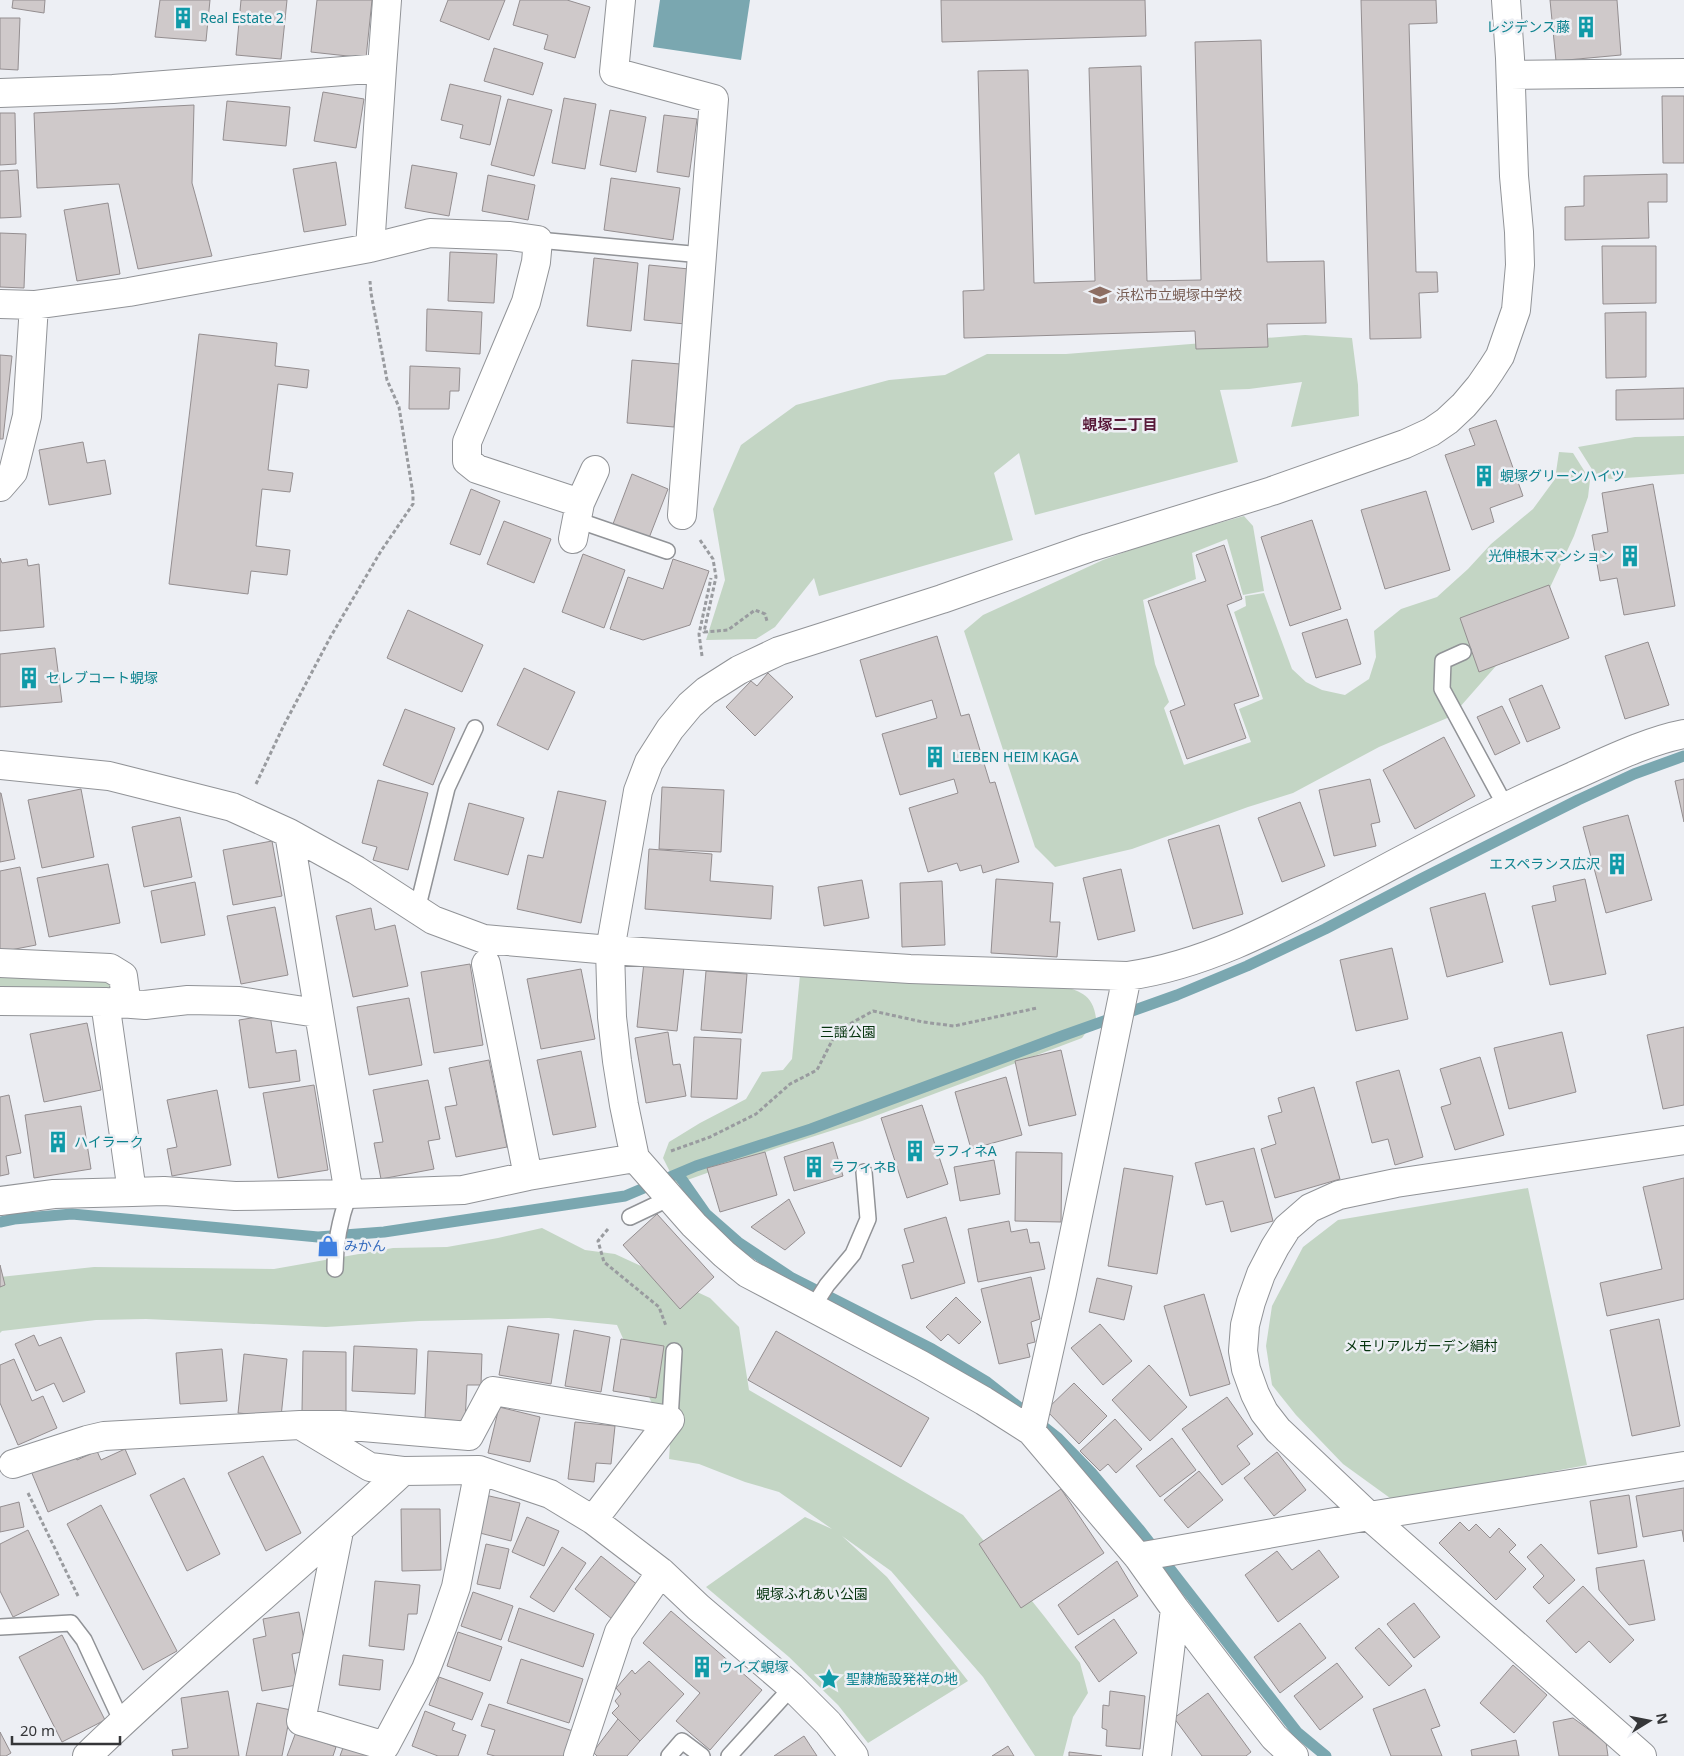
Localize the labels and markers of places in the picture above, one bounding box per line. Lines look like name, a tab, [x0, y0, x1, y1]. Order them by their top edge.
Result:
building icon: Real Estate 2	[170, 5, 196, 31]
place label: Real Estate 2	[200, 8, 284, 27]
building icon: レジデンス藤	[1573, 14, 1599, 40]
place label: レジデンス藤	[1486, 17, 1570, 36]
school or university icon: 浜松市立蜆塚中学校	[1087, 282, 1113, 308]
place label: 浜松市立蜆塚中学校	[1116, 285, 1242, 304]
building icon: 蜆塚グリーンハイツ	[1471, 463, 1497, 489]
place label: 蜆塚グリーンハイツ	[1500, 466, 1625, 485]
building icon: 光伸根木マンション	[1617, 543, 1643, 569]
place label: 光伸根木マンション	[1488, 546, 1614, 565]
building icon: セレブコート蜆塚	[16, 665, 42, 691]
place label: セレブコート蜆塚	[46, 668, 158, 687]
building icon: LIEBEN HEIM KAGA	[922, 744, 948, 770]
place label: LIEBEN HEIM KAGA	[952, 747, 1079, 766]
building icon: エスペランス広沢	[1604, 851, 1630, 877]
place label: エスペランス広沢	[1489, 854, 1600, 873]
building icon: ハイラーク	[45, 1129, 71, 1155]
place label: ハイラーク	[74, 1132, 144, 1151]
building icon: ラフィネA	[902, 1138, 928, 1164]
place label: ラフィネA	[932, 1141, 997, 1160]
building icon: ラフィネB	[801, 1154, 827, 1180]
place label: ラフィネB	[831, 1157, 896, 1176]
shop icon: みかん	[315, 1233, 341, 1259]
place label: みかん	[344, 1236, 386, 1255]
building icon: ウイズ蜆塚	[689, 1654, 715, 1680]
place label: ウイズ蜆塚	[719, 1657, 789, 1676]
place icon: 聖隷施設発祥の地	[816, 1666, 842, 1692]
place label: 聖隷施設発祥の地	[846, 1669, 958, 1688]

